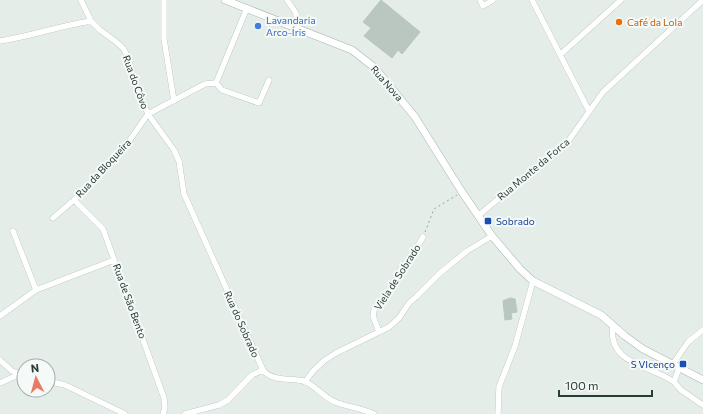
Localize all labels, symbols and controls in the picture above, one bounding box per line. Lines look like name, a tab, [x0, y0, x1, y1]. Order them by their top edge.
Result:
place label: Lavandaria Arco-Íris	[266, 14, 316, 38]
place label: Café da Lola	[627, 16, 682, 28]
marker: Café da Lola	[614, 17, 624, 27]
marker: Lavandaria Arco-Íris	[253, 21, 263, 31]
street label: Rua do Côvo	[121, 53, 151, 111]
street label: Rua Nova	[368, 63, 406, 103]
street label: Rua Monte da Forca	[495, 135, 571, 203]
street label: Rua da Bloqueira	[73, 136, 133, 200]
place label: Sobrado	[496, 215, 535, 227]
marker: Sobrado	[483, 216, 493, 226]
street label: Viela de Sobrado	[371, 242, 423, 312]
street label: Rua de São Bento	[111, 262, 149, 340]
street label: Rua do Sobrado	[222, 289, 262, 359]
north arrow	[16, 358, 56, 398]
place label: S VIcenço	[631, 358, 675, 370]
marker: S VIcenço	[678, 359, 688, 369]
text: N	[30, 361, 40, 374]
scale bar	[559, 372, 652, 398]
text: 100 m	[565, 378, 599, 392]

